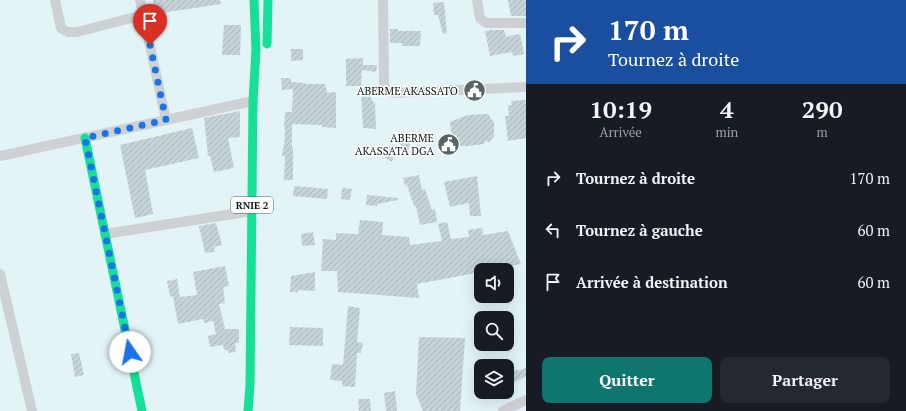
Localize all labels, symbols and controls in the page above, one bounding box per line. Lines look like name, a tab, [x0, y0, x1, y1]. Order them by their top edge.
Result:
pin	[133, 4, 167, 45]
icon: arrive	[139, 10, 161, 32]
text: 170 m	[608, 11, 689, 48]
icon: right	[542, 16, 594, 68]
text: Tournez à droite	[608, 47, 739, 71]
public building icon: ABERME AKASSATO	[461, 78, 487, 104]
place label: ABERME AKASSATO	[357, 84, 458, 98]
text: 10:19	[589, 93, 652, 125]
text: 4	[720, 93, 734, 125]
text: 290	[802, 93, 842, 125]
text: Arrivée	[600, 123, 642, 141]
text: min	[715, 123, 738, 141]
text: m	[817, 123, 828, 141]
place label: ABERME AKASSATA DGA	[355, 131, 434, 158]
public building icon: ABERME AKASSATA DGA	[436, 131, 462, 157]
icon: right	[542, 167, 564, 189]
text: Tournez à droite	[576, 168, 695, 188]
text: 170 m	[849, 168, 890, 188]
road number: RNIE 2	[231, 197, 273, 213]
icon: left	[542, 219, 564, 241]
text: Tournez à gauche	[576, 220, 703, 240]
text: 60 m	[857, 220, 890, 240]
map controls	[474, 263, 514, 399]
button: sound	[474, 263, 514, 303]
icon: arrive	[542, 271, 564, 293]
text: Arrivée à destination	[576, 272, 728, 292]
text: 60 m	[857, 272, 890, 292]
button: search	[474, 311, 514, 351]
position arrow	[109, 331, 151, 373]
button: Quitter	[542, 357, 712, 403]
button: Partager	[720, 357, 890, 403]
button: layers	[474, 359, 514, 399]

